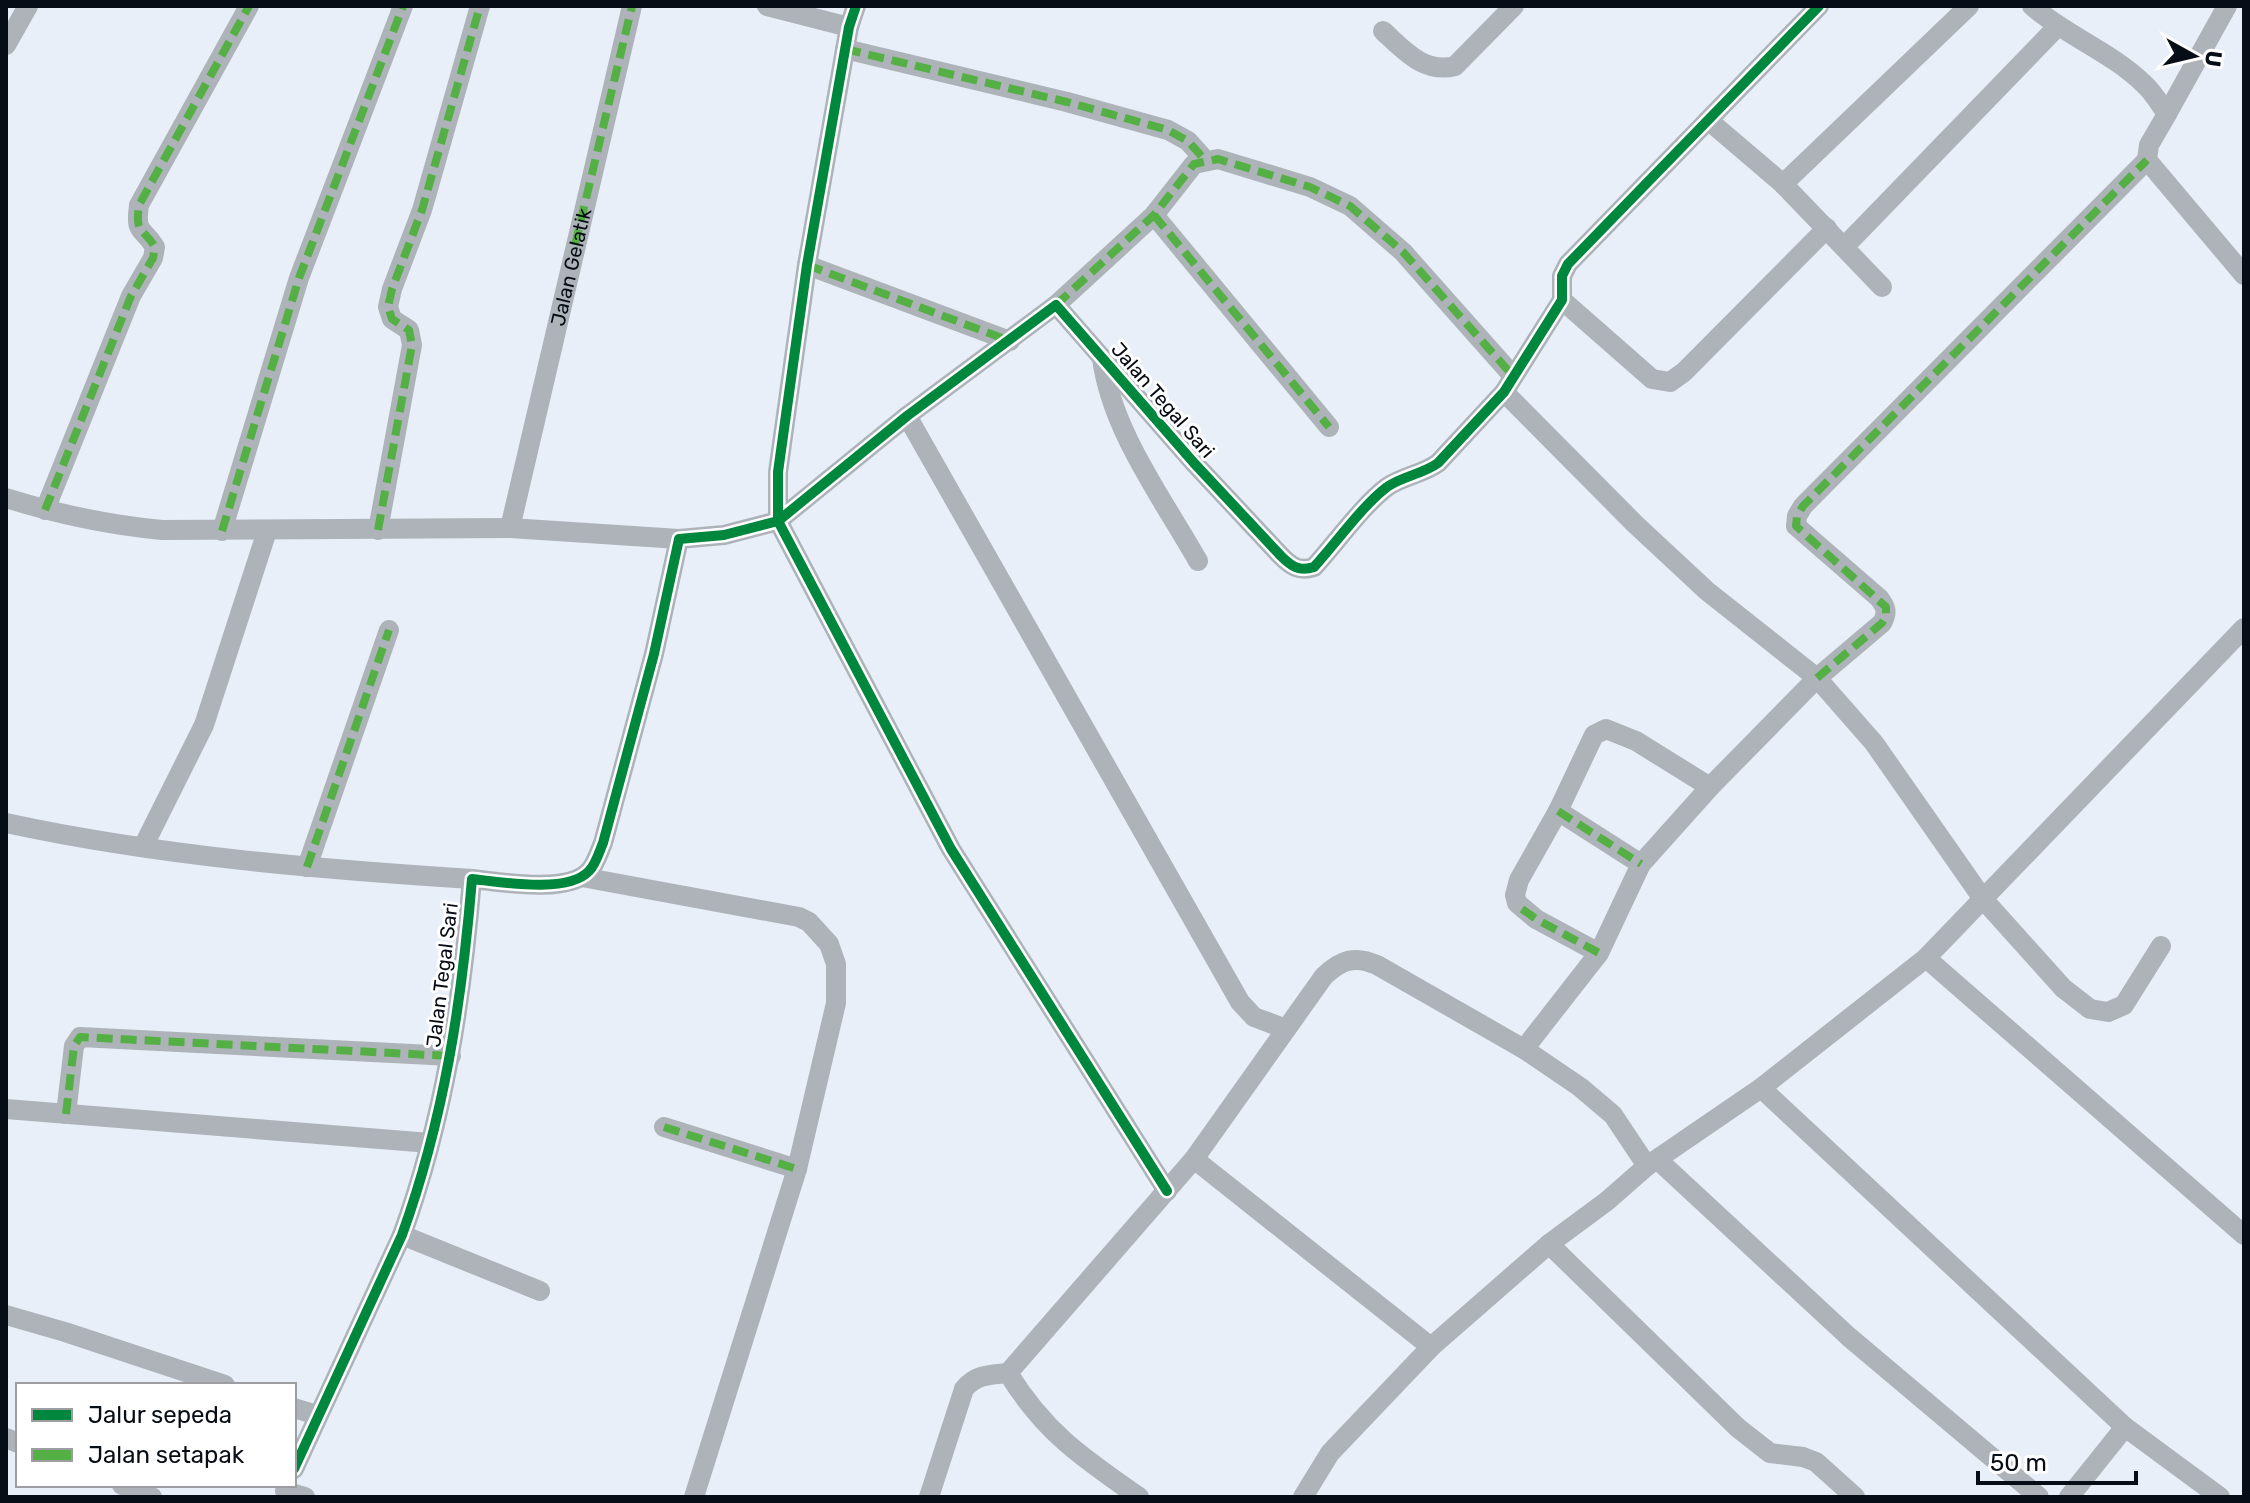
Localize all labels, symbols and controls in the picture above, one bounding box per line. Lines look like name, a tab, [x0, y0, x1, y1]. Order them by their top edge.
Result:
north arrow	[2154, 16, 2234, 96]
text: U	[2199, 49, 2228, 68]
street label: Jalan Gelatik	[546, 205, 597, 328]
street label: Jalan Tegal Sari	[1106, 337, 1220, 463]
street label: Jalan Tegal Sari	[421, 901, 463, 1049]
legend	[16, 1383, 296, 1487]
text: Jalur sepeda	[88, 1401, 232, 1429]
scale bar	[1978, 1435, 2136, 1485]
text: Jalan setapak	[88, 1441, 245, 1469]
text: 50 m	[1990, 1449, 2047, 1477]

